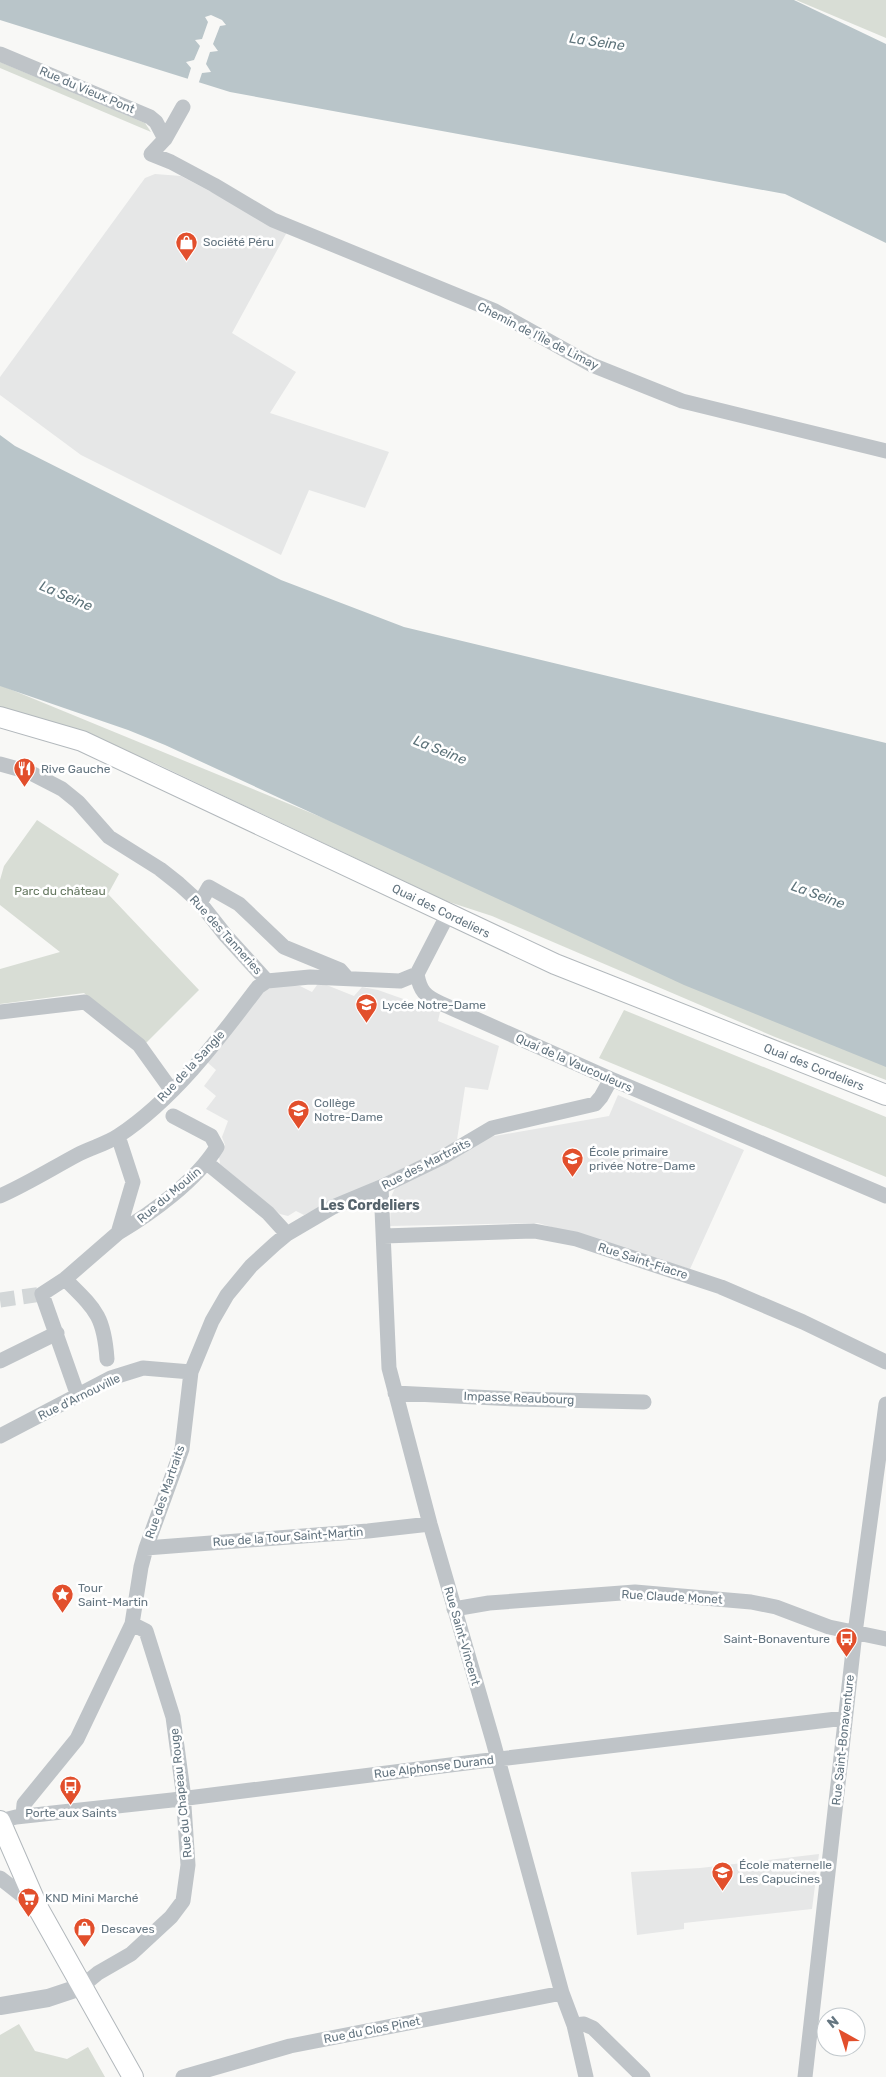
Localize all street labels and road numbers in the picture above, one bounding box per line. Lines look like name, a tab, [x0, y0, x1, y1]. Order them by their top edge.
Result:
street label: Rue du Vieux Pont	[37, 64, 137, 117]
street label: Chemin de l'Île de Limay	[475, 299, 601, 373]
street label: Quai des Cordeliers	[390, 881, 492, 941]
street label: Rue des Tanneries	[187, 893, 265, 977]
street label: Rue de la Sangle	[154, 1027, 228, 1104]
street label: Quai de la Vaucouleurs	[514, 1031, 634, 1095]
street label: Quai des Cordeliers	[762, 1040, 866, 1094]
street label: Rue des Martraits	[379, 1136, 473, 1192]
street label: Rue du Moulin	[134, 1164, 204, 1226]
street label: Rue Saint-Fiacre	[596, 1240, 690, 1282]
street label: Rue d'Arnouville	[36, 1371, 123, 1423]
street label: Impasse Reaubourg	[463, 1389, 575, 1407]
street label: Rue des Martraits	[142, 1443, 188, 1541]
street label: Rue de la Tour Saint-Martin	[212, 1525, 364, 1549]
street label: Rue Saint-Vincent	[441, 1585, 483, 1687]
street label: Rue Claude Monet	[621, 1587, 723, 1607]
street label: Rue Saint-Bonaventure	[829, 1674, 857, 1806]
street label: Rue du Chapeau Rouge	[167, 1727, 195, 1859]
street label: Rue Alphonse Durand	[373, 1753, 495, 1781]
street label: Rue du Clos Pinet	[322, 2014, 422, 2046]

